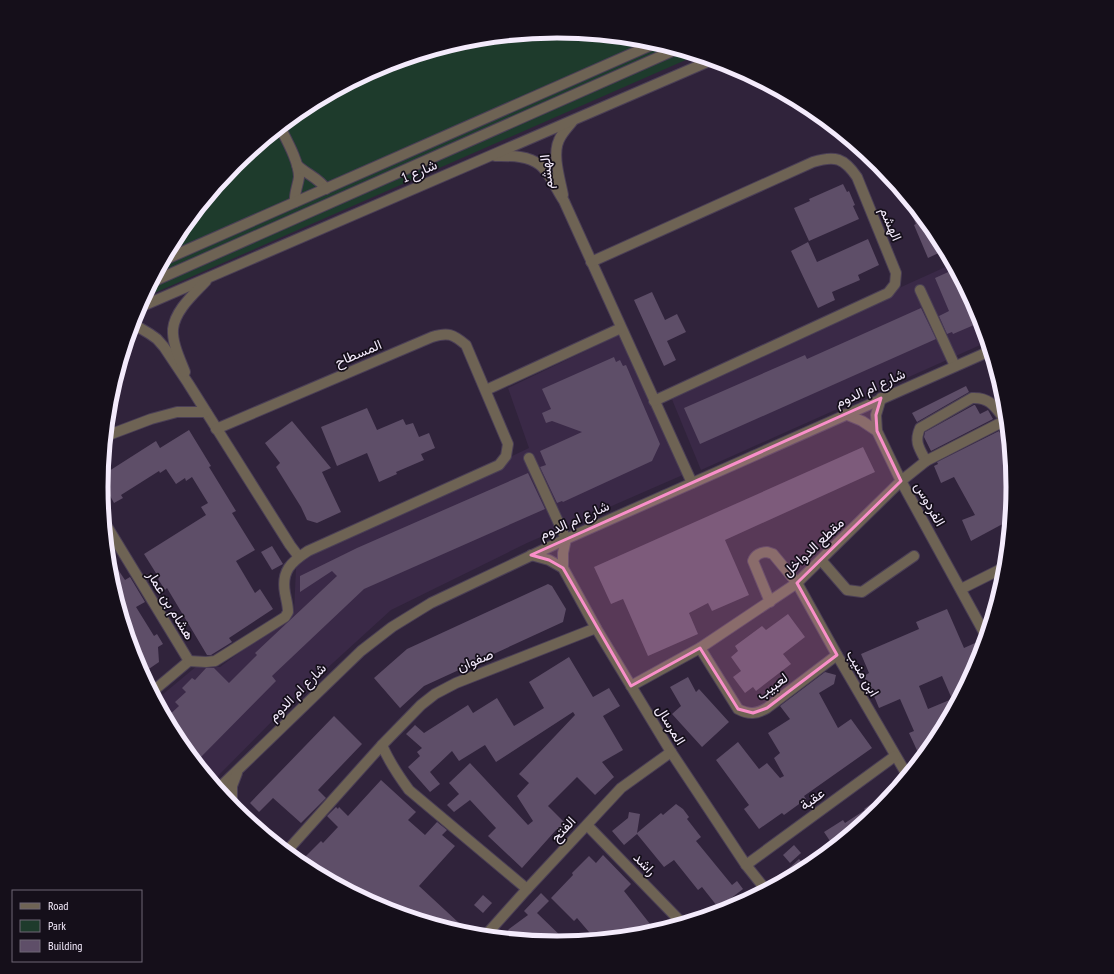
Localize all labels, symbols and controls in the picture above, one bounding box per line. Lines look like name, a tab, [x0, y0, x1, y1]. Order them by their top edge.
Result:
street label: الهشم	[535, 154, 557, 190]
street label: شارع 1	[398, 155, 441, 188]
street label: الهشم	[876, 204, 906, 244]
street label: المسطاح	[332, 335, 385, 373]
street label: شارع ام الدوم	[832, 365, 909, 413]
street label: الفردوس	[910, 479, 950, 529]
street label: شارع ام الدوم	[536, 497, 613, 545]
street label: مقطع الدواخل	[778, 514, 849, 582]
street label: هشام بن عمار	[143, 566, 199, 643]
street label: صفوان	[454, 644, 496, 675]
street label: ابن منيب	[843, 647, 883, 699]
street label: شارع ام الدوم	[264, 659, 331, 726]
street label: لعبيب	[753, 668, 791, 704]
street label: المرسال	[651, 702, 690, 749]
street label: عقبة	[796, 784, 828, 814]
street label: الفتح	[547, 812, 581, 847]
street label: راشد	[630, 849, 660, 880]
legend	[12, 890, 142, 962]
text: Road	[48, 898, 68, 913]
text: Park	[48, 918, 66, 933]
text: Building	[48, 938, 83, 953]

